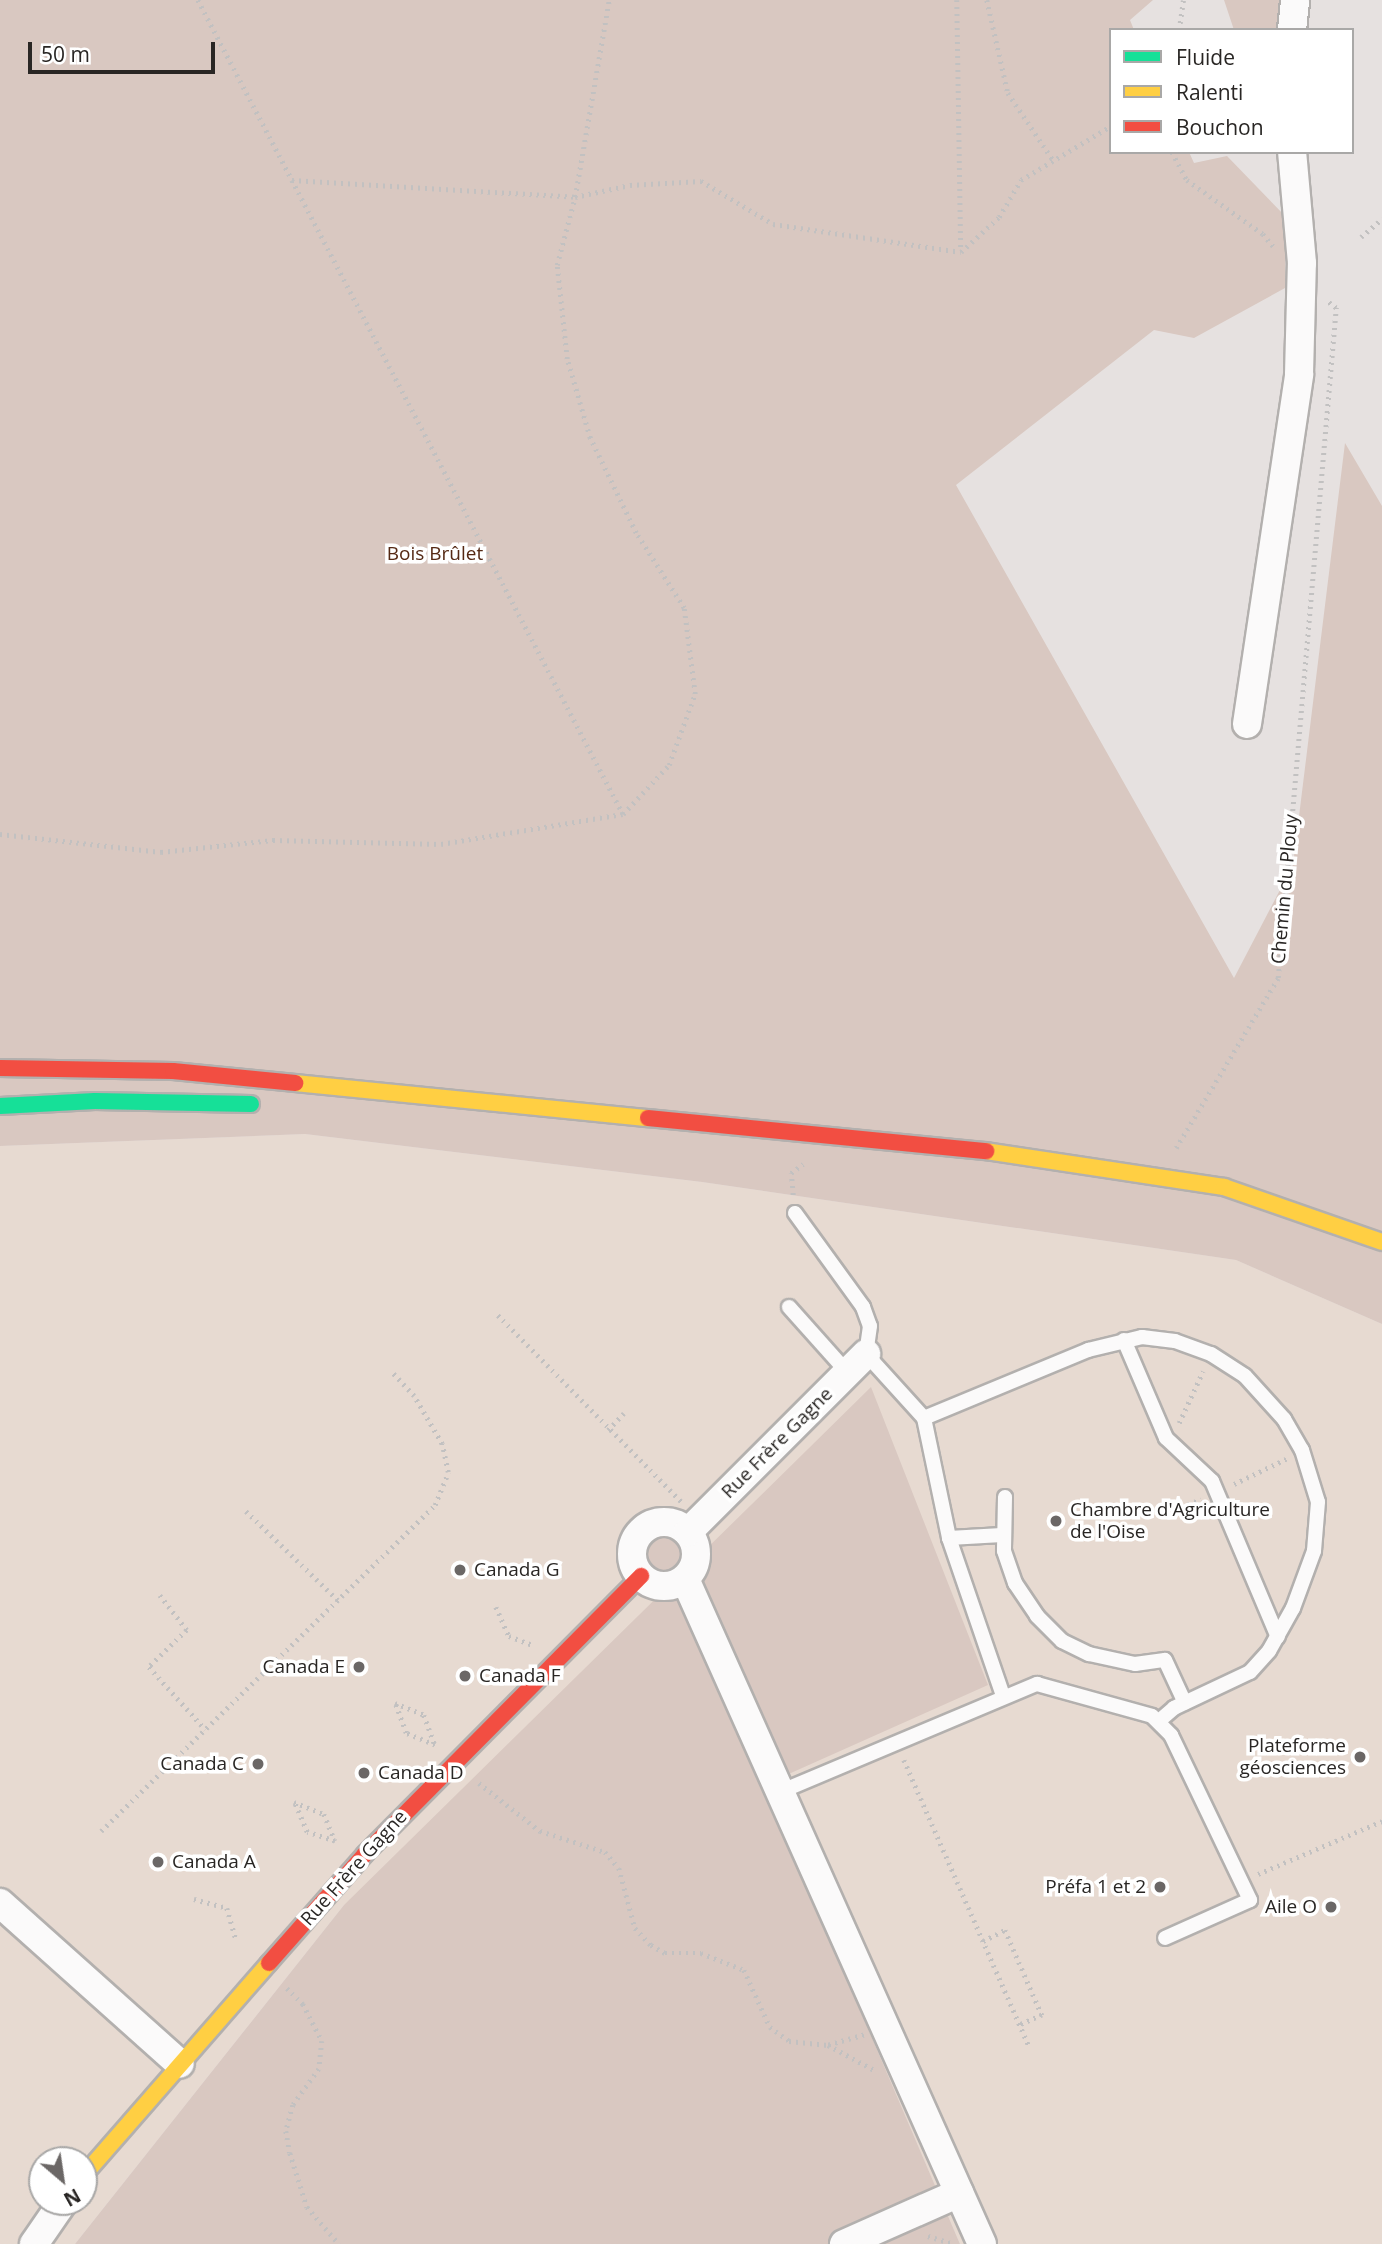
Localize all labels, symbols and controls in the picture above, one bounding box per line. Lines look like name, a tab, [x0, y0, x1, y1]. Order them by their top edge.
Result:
scale bar	[32, 28, 219, 72]
legend	[1109, 28, 1354, 154]
text: 50 m	[41, 40, 90, 68]
text: Fluide	[1176, 43, 1235, 71]
text: Ralenti	[1176, 78, 1243, 106]
text: Bouchon	[1176, 113, 1264, 141]
park label: Bois Brûlet	[387, 543, 483, 565]
street label: Chemin du Plouy	[1267, 813, 1303, 965]
street label: Rue Frère Gagne	[717, 1383, 837, 1503]
place label: Chambre d'Agriculture de l'Oise	[1070, 1499, 1270, 1543]
marker: Chambre d'Agriculture de l'Oise	[1048, 1513, 1064, 1529]
place label: Canada G	[474, 1559, 560, 1581]
marker: Canada G	[452, 1562, 468, 1578]
place label: Canada E	[263, 1656, 345, 1678]
marker: Canada E	[351, 1659, 367, 1675]
place label: Canada F	[479, 1665, 561, 1687]
marker: Canada F	[457, 1668, 473, 1684]
place label: Plateforme géosciences	[1239, 1735, 1346, 1779]
marker: Plateforme géosciences	[1352, 1749, 1368, 1765]
place label: Canada C	[160, 1753, 244, 1775]
marker: Canada C	[250, 1756, 266, 1772]
place label: Canada D	[378, 1762, 464, 1784]
marker: Canada D	[356, 1765, 372, 1781]
street label: Rue Frère Gagne	[296, 1806, 412, 1930]
place label: Canada A	[172, 1851, 256, 1873]
marker: Canada A	[150, 1854, 166, 1870]
place label: Préfa 1 et 2	[1045, 1876, 1146, 1898]
marker: Préfa 1 et 2	[1152, 1879, 1168, 1895]
place label: Aile O	[1265, 1896, 1317, 1918]
marker: Aile O	[1323, 1899, 1339, 1915]
north arrow	[28, 2146, 98, 2216]
text: N	[59, 2182, 85, 2213]

